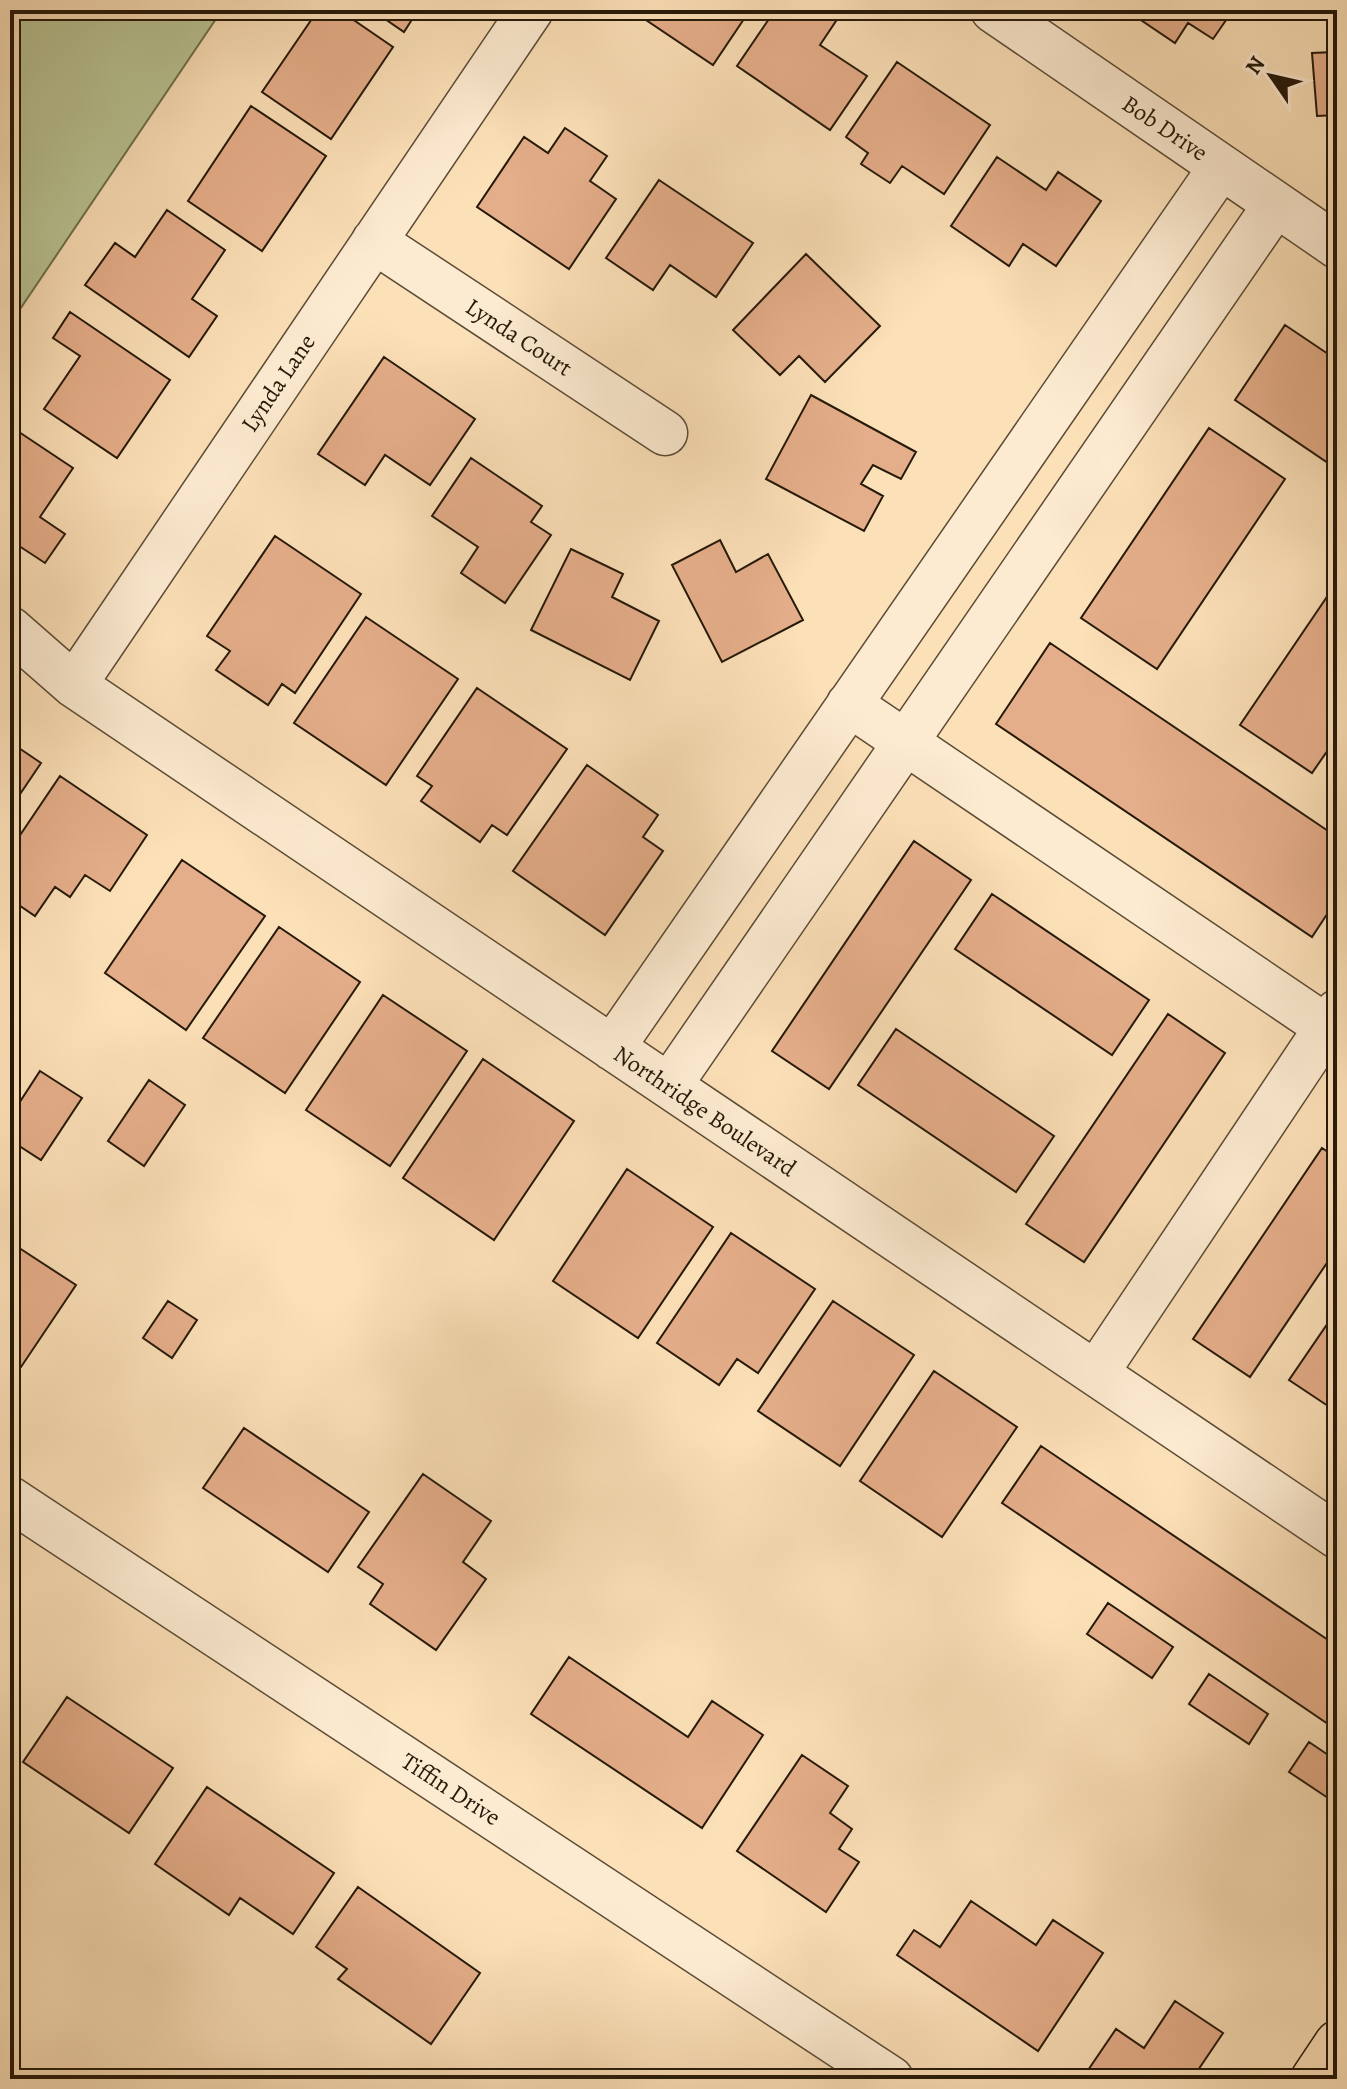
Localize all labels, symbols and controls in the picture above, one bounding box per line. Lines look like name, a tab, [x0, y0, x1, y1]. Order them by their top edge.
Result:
north arrow	[1231, 36, 1311, 116]
text: N	[1238, 50, 1272, 80]
street label: Bob Drive	[1116, 88, 1214, 168]
street label: Lynda Court	[459, 291, 579, 383]
street label: Lynda Lane	[233, 328, 323, 438]
street label: Northridge Boulevard	[607, 1038, 803, 1184]
street label: Tiffin Drive	[395, 1745, 507, 1833]

